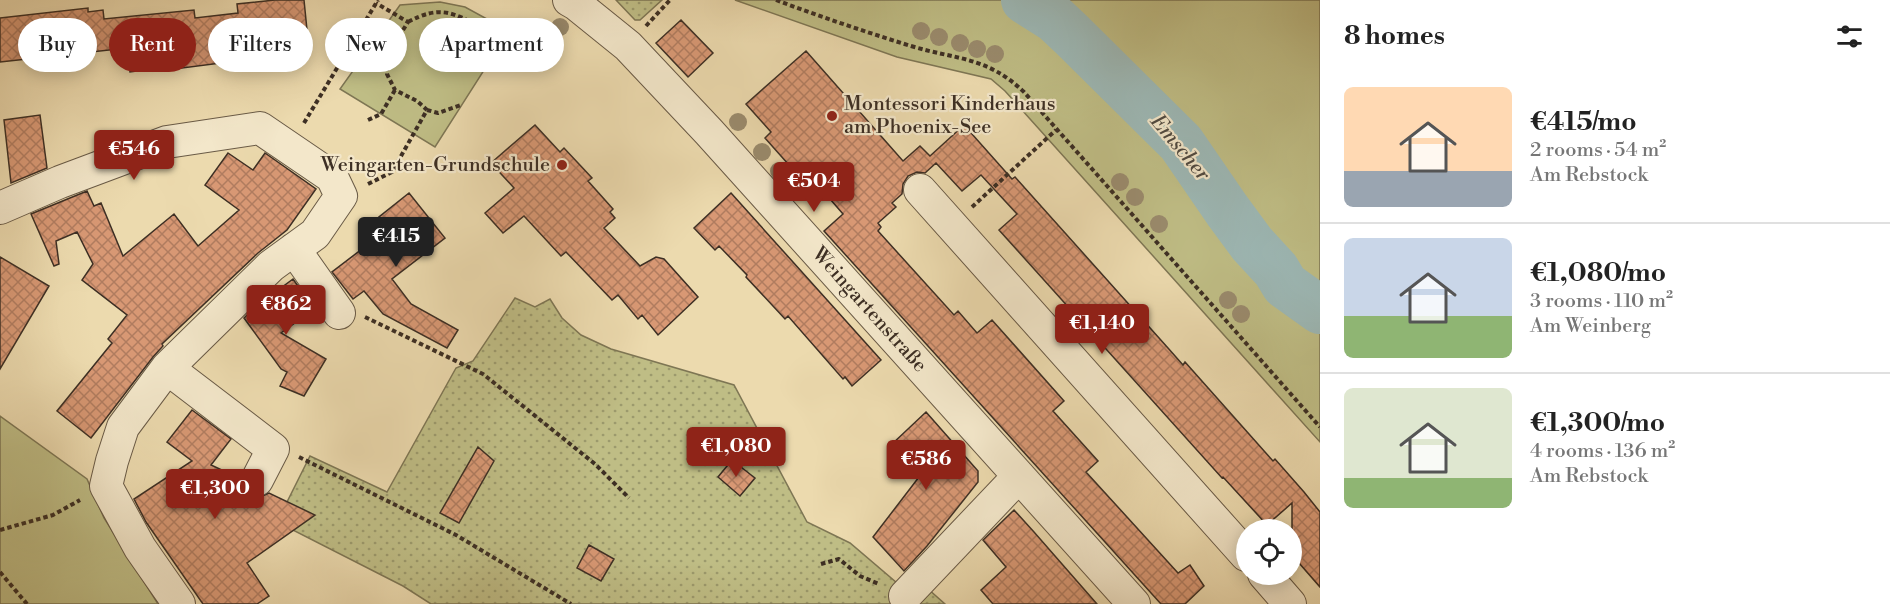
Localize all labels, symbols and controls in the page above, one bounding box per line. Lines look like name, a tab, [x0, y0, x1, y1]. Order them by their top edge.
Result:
chip: Buy	[18, 18, 97, 72]
chip: Rent	[109, 18, 196, 72]
chip: Filters	[208, 18, 313, 72]
chip: New	[325, 18, 407, 72]
chip: Apartment	[419, 18, 564, 72]
text: 8 homes	[1344, 20, 1445, 52]
icon: filters	[1833, 20, 1866, 53]
place label: Montessori Kinderhaus am Phoenix-See	[844, 92, 1055, 140]
text: €415/mo	[1530, 106, 1637, 138]
marker: Montessori Kinderhaus am Phoenix-See	[825, 109, 839, 123]
water label: Emscher	[1144, 109, 1216, 187]
icon: home	[1392, 111, 1464, 183]
pin: €546	[98, 130, 170, 181]
text: €546	[108, 137, 160, 162]
text: 2 rooms · 54 m²	[1530, 138, 1666, 163]
place label: Weingarten-Grundschule	[320, 153, 550, 178]
marker: Weingarten-Grundschule	[555, 158, 569, 172]
pin: €504	[778, 162, 850, 213]
text: Am Rebstock	[1530, 163, 1648, 188]
text: €504	[787, 169, 841, 194]
pin: €415	[360, 217, 432, 268]
text: €415	[372, 224, 420, 249]
street label: Weingartenstraße	[805, 241, 932, 378]
text: €1,080/mo	[1530, 257, 1666, 289]
icon: home	[1392, 262, 1464, 334]
pin: €862	[250, 285, 322, 336]
text: 3 rooms · 110 m²	[1530, 289, 1673, 314]
text: €862	[261, 292, 311, 317]
pin: €1,140	[1053, 304, 1151, 355]
text: €1,140	[1069, 311, 1135, 336]
text: Am Weinberg	[1530, 314, 1651, 339]
text: €1,300/mo	[1530, 407, 1665, 439]
icon: home	[1392, 412, 1464, 484]
pin: €1,080	[687, 427, 785, 478]
text: €1,080	[701, 434, 771, 459]
text: 4 rooms · 136 m²	[1530, 439, 1675, 464]
pin: €586	[890, 440, 962, 491]
text: €586	[901, 447, 951, 472]
text: Am Rebstock	[1530, 464, 1648, 489]
pin: €1,300	[166, 469, 264, 520]
text: €1,300	[180, 476, 250, 501]
map controls	[1236, 519, 1302, 585]
button: locate	[1236, 519, 1302, 585]

